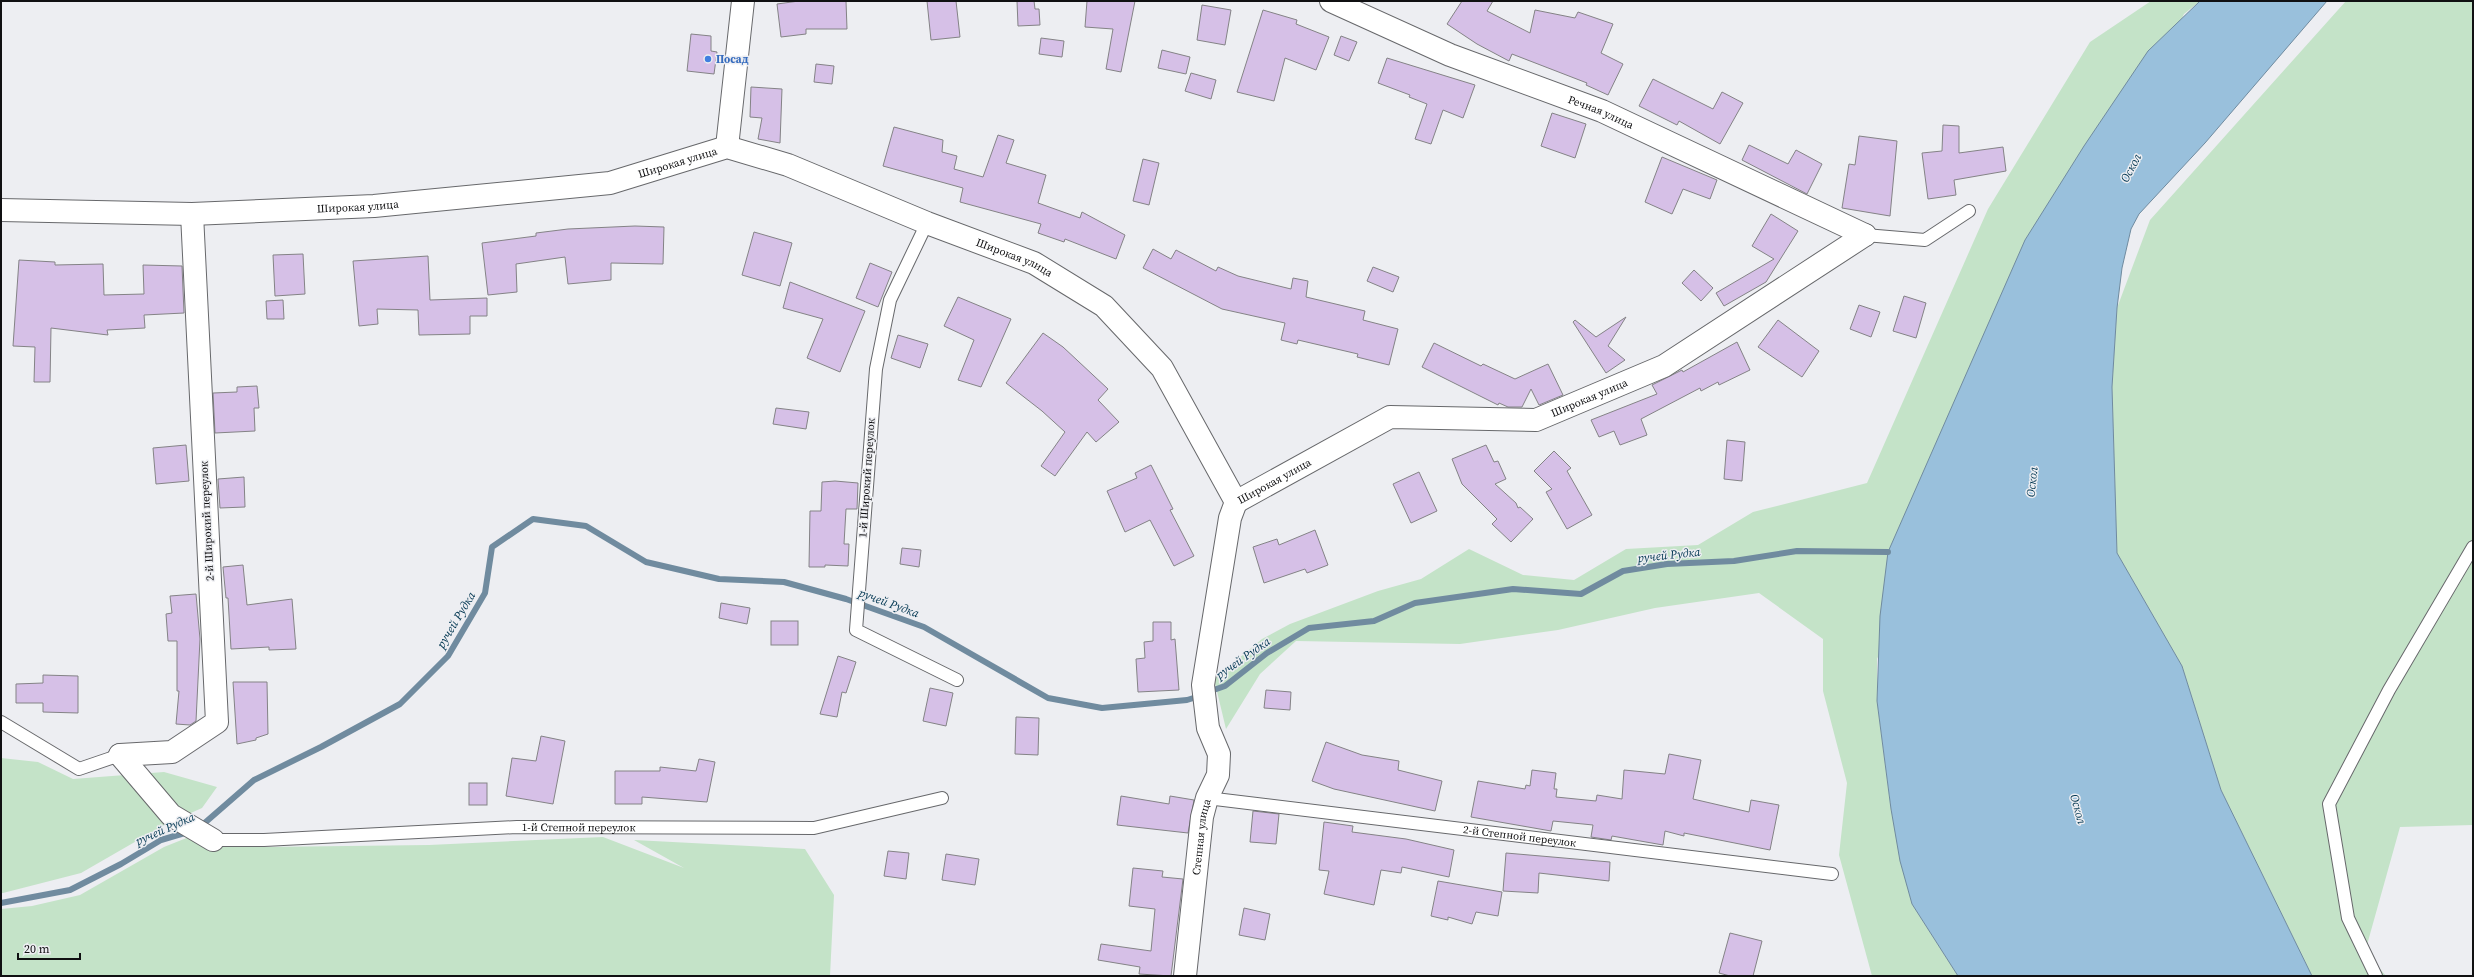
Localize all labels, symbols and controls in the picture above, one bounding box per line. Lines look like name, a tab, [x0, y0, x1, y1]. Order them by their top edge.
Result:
place label: Посад	[716, 52, 749, 67]
marker: Посад	[703, 54, 713, 64]
street label: Речная улица	[1566, 92, 1637, 133]
street label: Широкая улица	[636, 143, 719, 181]
water label: Оскол	[2117, 150, 2145, 185]
street label: Широкая улица	[317, 196, 400, 216]
street label: Широкая улица	[974, 235, 1056, 280]
street label: Широкая улица	[1549, 375, 1630, 420]
street label: 1-й Широкий переулок	[855, 418, 879, 538]
street label: Широкая улица	[1235, 454, 1314, 507]
street label: 2-й Широкий переулок	[196, 461, 218, 581]
water label: Оскол	[2022, 466, 2042, 498]
water label: ручей Рудка	[1636, 544, 1702, 566]
water label: ручей Рудка	[856, 584, 922, 622]
water label: ручей Рудка	[432, 588, 479, 652]
water label: ручей Рудка	[1212, 633, 1274, 683]
water label: Оскол	[2066, 792, 2090, 826]
street label: Степная улица	[1188, 797, 1214, 876]
water label: ручей Рудка	[132, 809, 198, 850]
street label: 1-й Степной переулок	[522, 820, 636, 835]
street label: 2-й Степной переулок	[1462, 822, 1577, 850]
scale bar	[18, 935, 80, 961]
text: 20 m	[24, 941, 50, 957]

